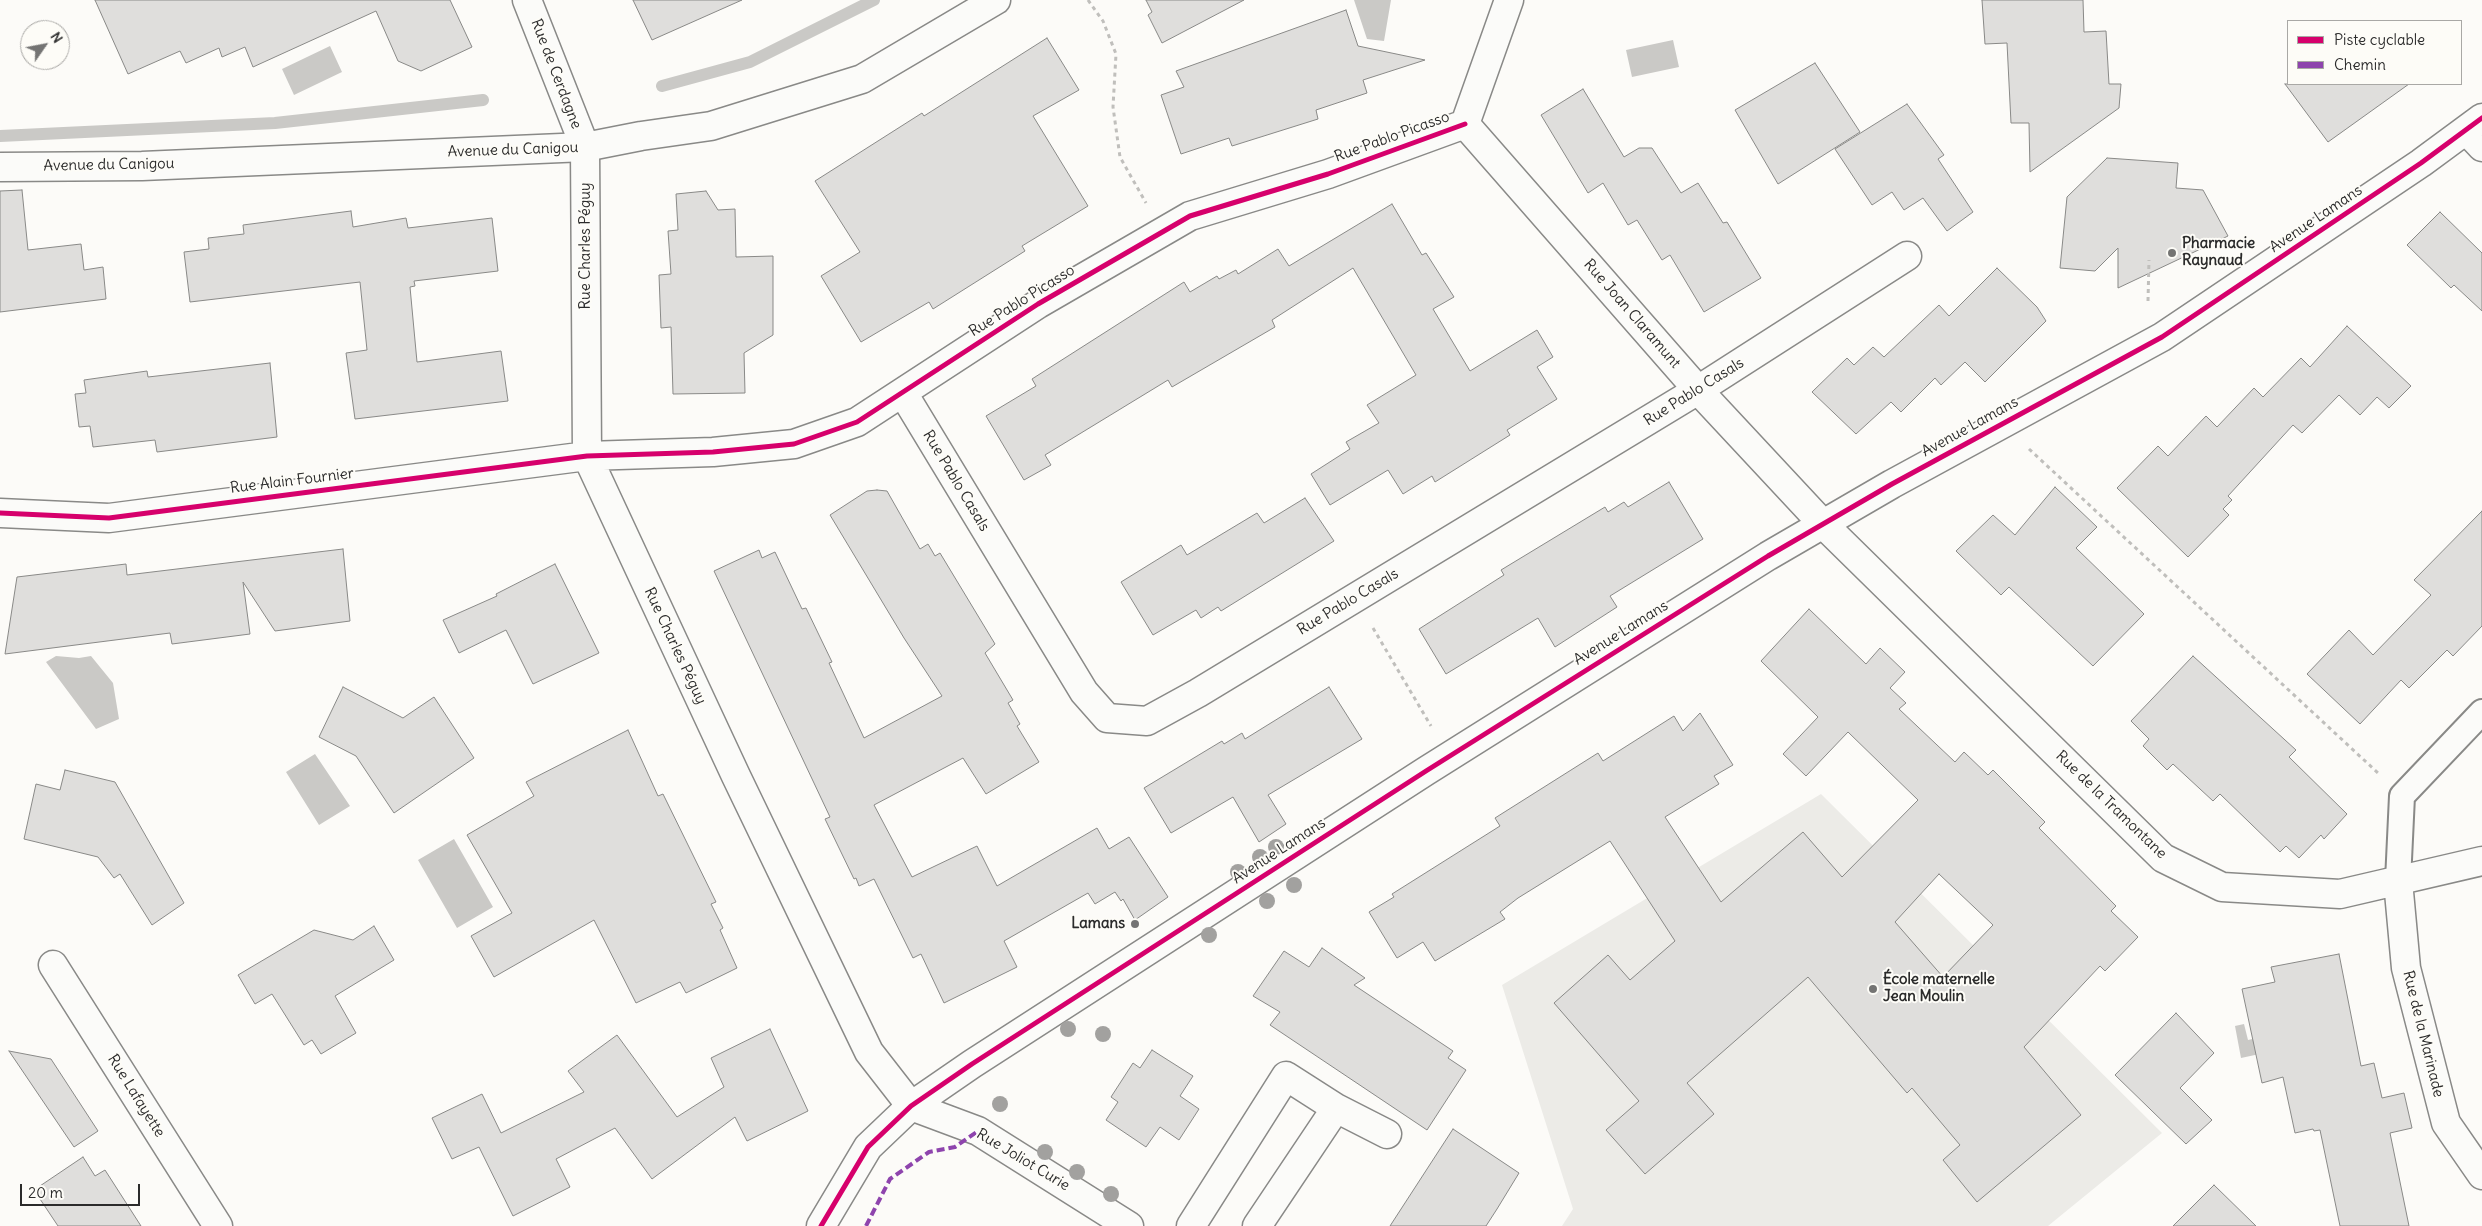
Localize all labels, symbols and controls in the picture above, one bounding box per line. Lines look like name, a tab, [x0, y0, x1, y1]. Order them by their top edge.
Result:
street label: Rue de Cerdagne	[527, 17, 585, 131]
north arrow	[20, 20, 70, 70]
legend	[2287, 20, 2462, 85]
text: N	[47, 28, 67, 46]
text: Piste cyclable	[2334, 30, 2425, 49]
text: Chemin	[2334, 55, 2386, 74]
street label: Rue Pablo Picasso	[1332, 108, 1452, 166]
street label: Avenue du Canigou	[447, 139, 579, 161]
street label: Avenue du Canigou	[43, 155, 175, 175]
street label: Avenue Lamans	[2266, 181, 2366, 257]
street label: Rue Charles Péguy	[577, 183, 595, 309]
place label: Pharmacie Raynaud	[2182, 235, 2255, 270]
marker: Pharmacie Raynaud	[2166, 247, 2178, 259]
street label: Rue Joan Claramunt	[1580, 256, 1684, 372]
street label: Rue Pablo Picasso	[966, 261, 1078, 341]
street label: Rue Pablo Casals	[1641, 354, 1747, 430]
street label: Avenue Lamans	[1919, 393, 2021, 461]
street label: Rue Pablo Casals	[919, 427, 993, 535]
street label: Rue Alain Fournier	[229, 464, 355, 498]
street label: Rue Pablo Casals	[1294, 565, 1402, 639]
street label: Rue Charles Péguy	[640, 585, 710, 707]
street label: Avenue Lamans	[1571, 597, 1671, 669]
street label: Rue de la Tramontane	[2052, 747, 2170, 863]
street label: Avenue Lamans	[1229, 814, 1329, 888]
place label: Lamans	[1071, 915, 1125, 933]
marker: Lamans	[1129, 918, 1141, 930]
street label: Rue de la Marinade	[2399, 969, 2447, 1099]
place label: École maternelle Jean Moulin	[1883, 971, 1995, 1006]
marker: École maternelle Jean Moulin	[1867, 983, 1879, 995]
street label: Rue Lafayette	[103, 1051, 169, 1141]
street label: Rue Joliot Curie	[973, 1125, 1073, 1195]
scale bar	[22, 1174, 142, 1206]
text: 20 m	[28, 1183, 63, 1202]

